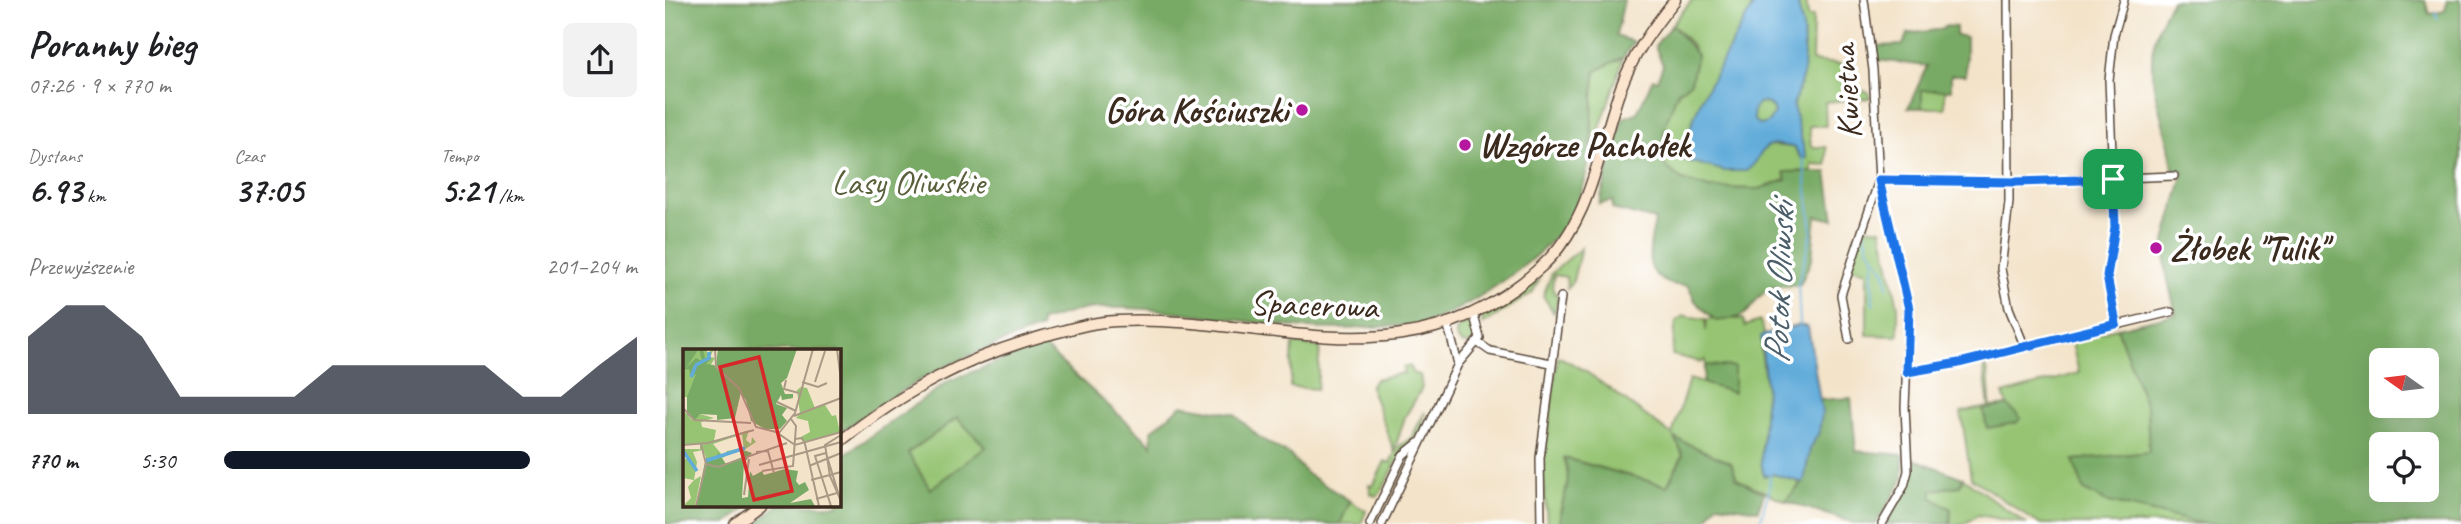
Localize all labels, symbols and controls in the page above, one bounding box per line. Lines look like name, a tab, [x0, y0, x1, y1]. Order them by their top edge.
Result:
text: Poranny bieg	[28, 21, 196, 68]
button: share	[563, 23, 637, 97]
street label: Kwietna	[1821, 41, 1872, 140]
text: 07:26 · 9 × 770 m	[28, 71, 171, 100]
place label: Góra Kościuszki	[1105, 88, 1293, 133]
marker: Góra Kościuszki	[1294, 102, 1310, 118]
place label: Wzgórze Pachołek	[1479, 123, 1692, 168]
marker: Wzgórze Pachołek	[1457, 137, 1473, 153]
text: Dystans	[28, 144, 82, 168]
text: Czas	[234, 144, 264, 168]
text: Tempo	[441, 144, 478, 168]
pin	[2083, 149, 2143, 209]
park label: Lasy Oliwskie	[831, 160, 987, 205]
icon: arrive	[2094, 160, 2132, 198]
text: 6.93	[28, 168, 83, 213]
text: 37:05	[234, 168, 304, 213]
text: 5:21	[441, 168, 494, 213]
text: km	[83, 184, 106, 208]
text: /km	[494, 184, 524, 208]
water label: Potok Oliwski	[1752, 193, 1805, 364]
place label: Żłobek "Tulik"	[2170, 226, 2334, 271]
marker: Żłobek "Tulik"	[2148, 240, 2164, 256]
text: Przewyższenie	[28, 252, 133, 281]
text: 201–204 m	[546, 252, 637, 281]
street label: Spacerowa	[1249, 280, 1381, 329]
north arrow	[2369, 348, 2439, 418]
map controls	[2369, 348, 2439, 502]
inset map	[683, 349, 840, 506]
button: locate	[2369, 432, 2439, 502]
text: 770 m	[28, 446, 78, 475]
text: 5:30	[140, 446, 176, 475]

